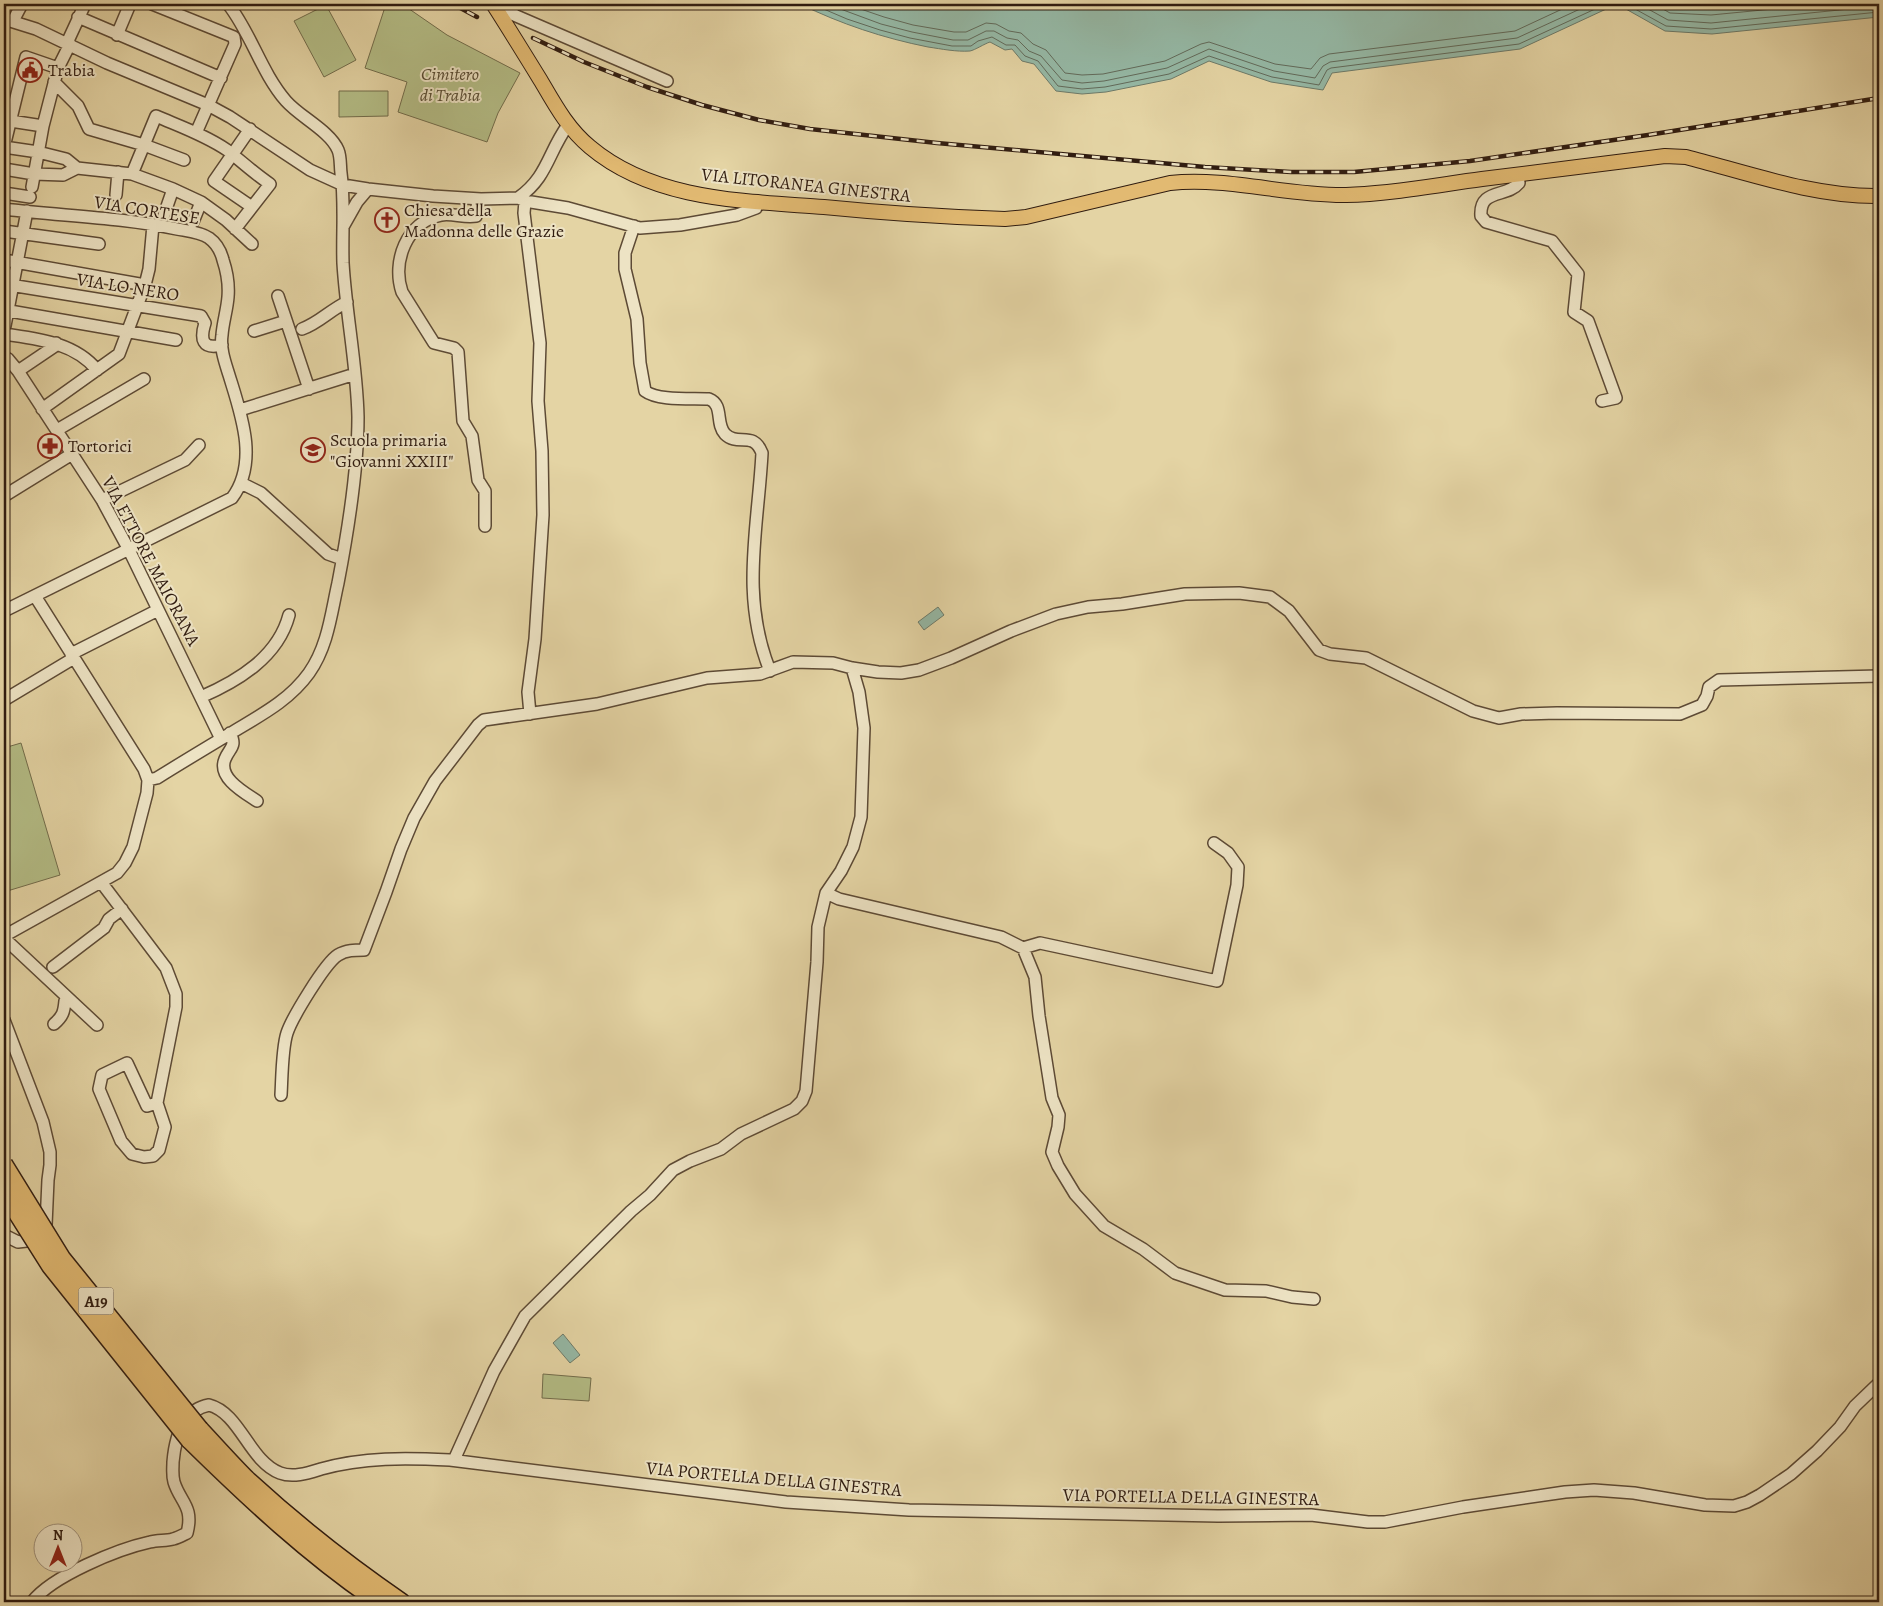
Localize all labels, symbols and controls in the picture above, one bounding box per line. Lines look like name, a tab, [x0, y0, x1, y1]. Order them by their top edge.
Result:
public building icon: Trabia	[17, 57, 43, 83]
place label: Trabia	[48, 58, 96, 82]
park label: Cimitero di Trabia	[420, 62, 480, 107]
street label: VIA LITORANEA GINESTRA	[699, 162, 912, 208]
street label: VIA CORTESE	[92, 190, 201, 230]
place label: Chiesa della Madonna delle Grazie	[404, 198, 564, 243]
church icon: Chiesa della Madonna delle Grazie	[374, 207, 400, 233]
street label: VIA LO NERO	[74, 267, 181, 307]
place label: Scuola primaria "Giovanni XXIII"	[330, 428, 454, 473]
pharmacy icon: Tortorici	[37, 433, 63, 459]
place label: Tortorici	[68, 434, 132, 458]
school or university icon: Scuola primaria "Giovanni XXIII"	[300, 437, 326, 463]
street label: VIA ETTORE MAIORANA	[96, 471, 206, 650]
road number: A19	[78, 1288, 114, 1314]
street label: VIA PORTELLA DELLA GINESTRA	[644, 1456, 903, 1502]
street label: VIA PORTELLA DELLA GINESTRA	[1062, 1483, 1320, 1511]
north arrow	[32, 1524, 82, 1574]
text: N	[53, 1526, 63, 1545]

